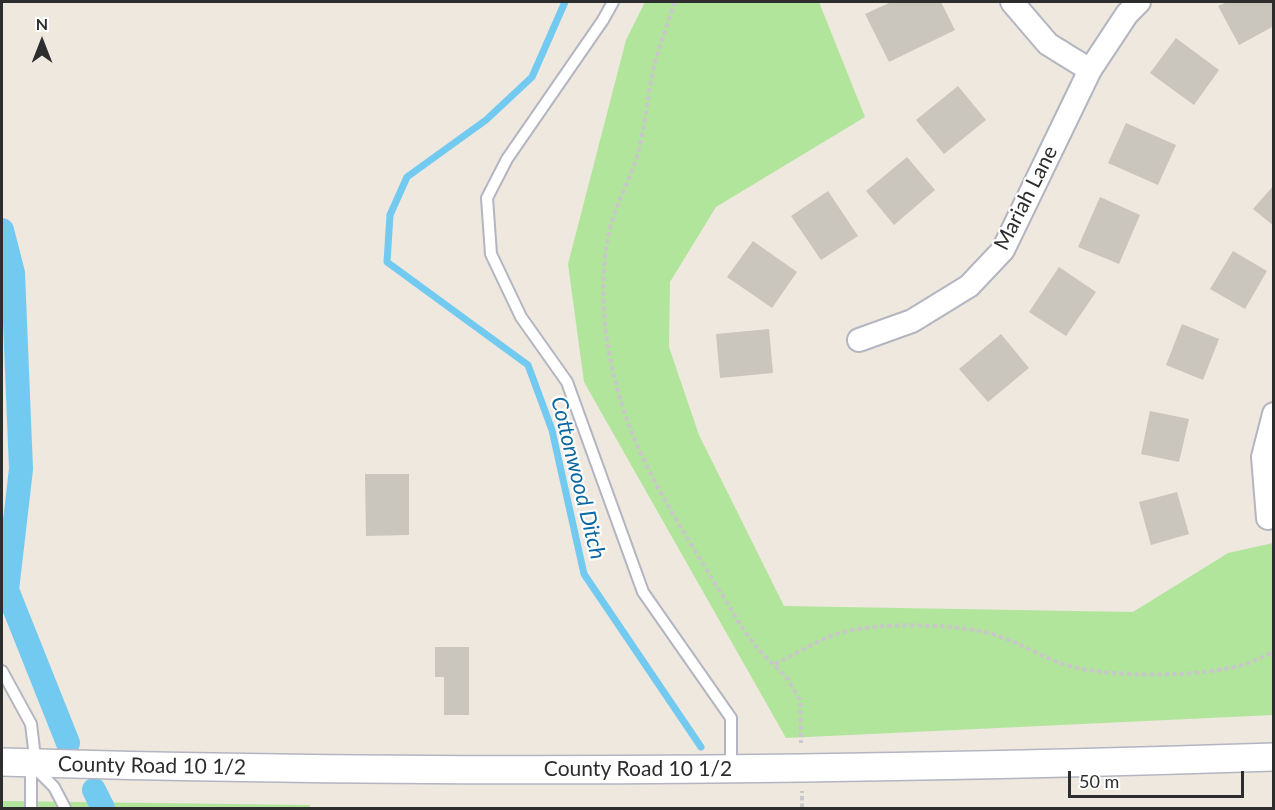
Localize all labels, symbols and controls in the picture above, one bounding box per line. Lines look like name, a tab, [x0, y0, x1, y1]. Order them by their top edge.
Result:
north arrow	[12, 12, 72, 72]
text: N	[36, 14, 48, 33]
street label: Mariah Lane	[989, 142, 1063, 254]
water label: Cottonwood Ditch	[545, 394, 611, 562]
street label: County Road 10 1/2	[58, 752, 246, 780]
street label: County Road 10 1/2	[544, 756, 732, 782]
scale bar	[1071, 759, 1246, 797]
text: 50 m	[1079, 770, 1119, 792]

